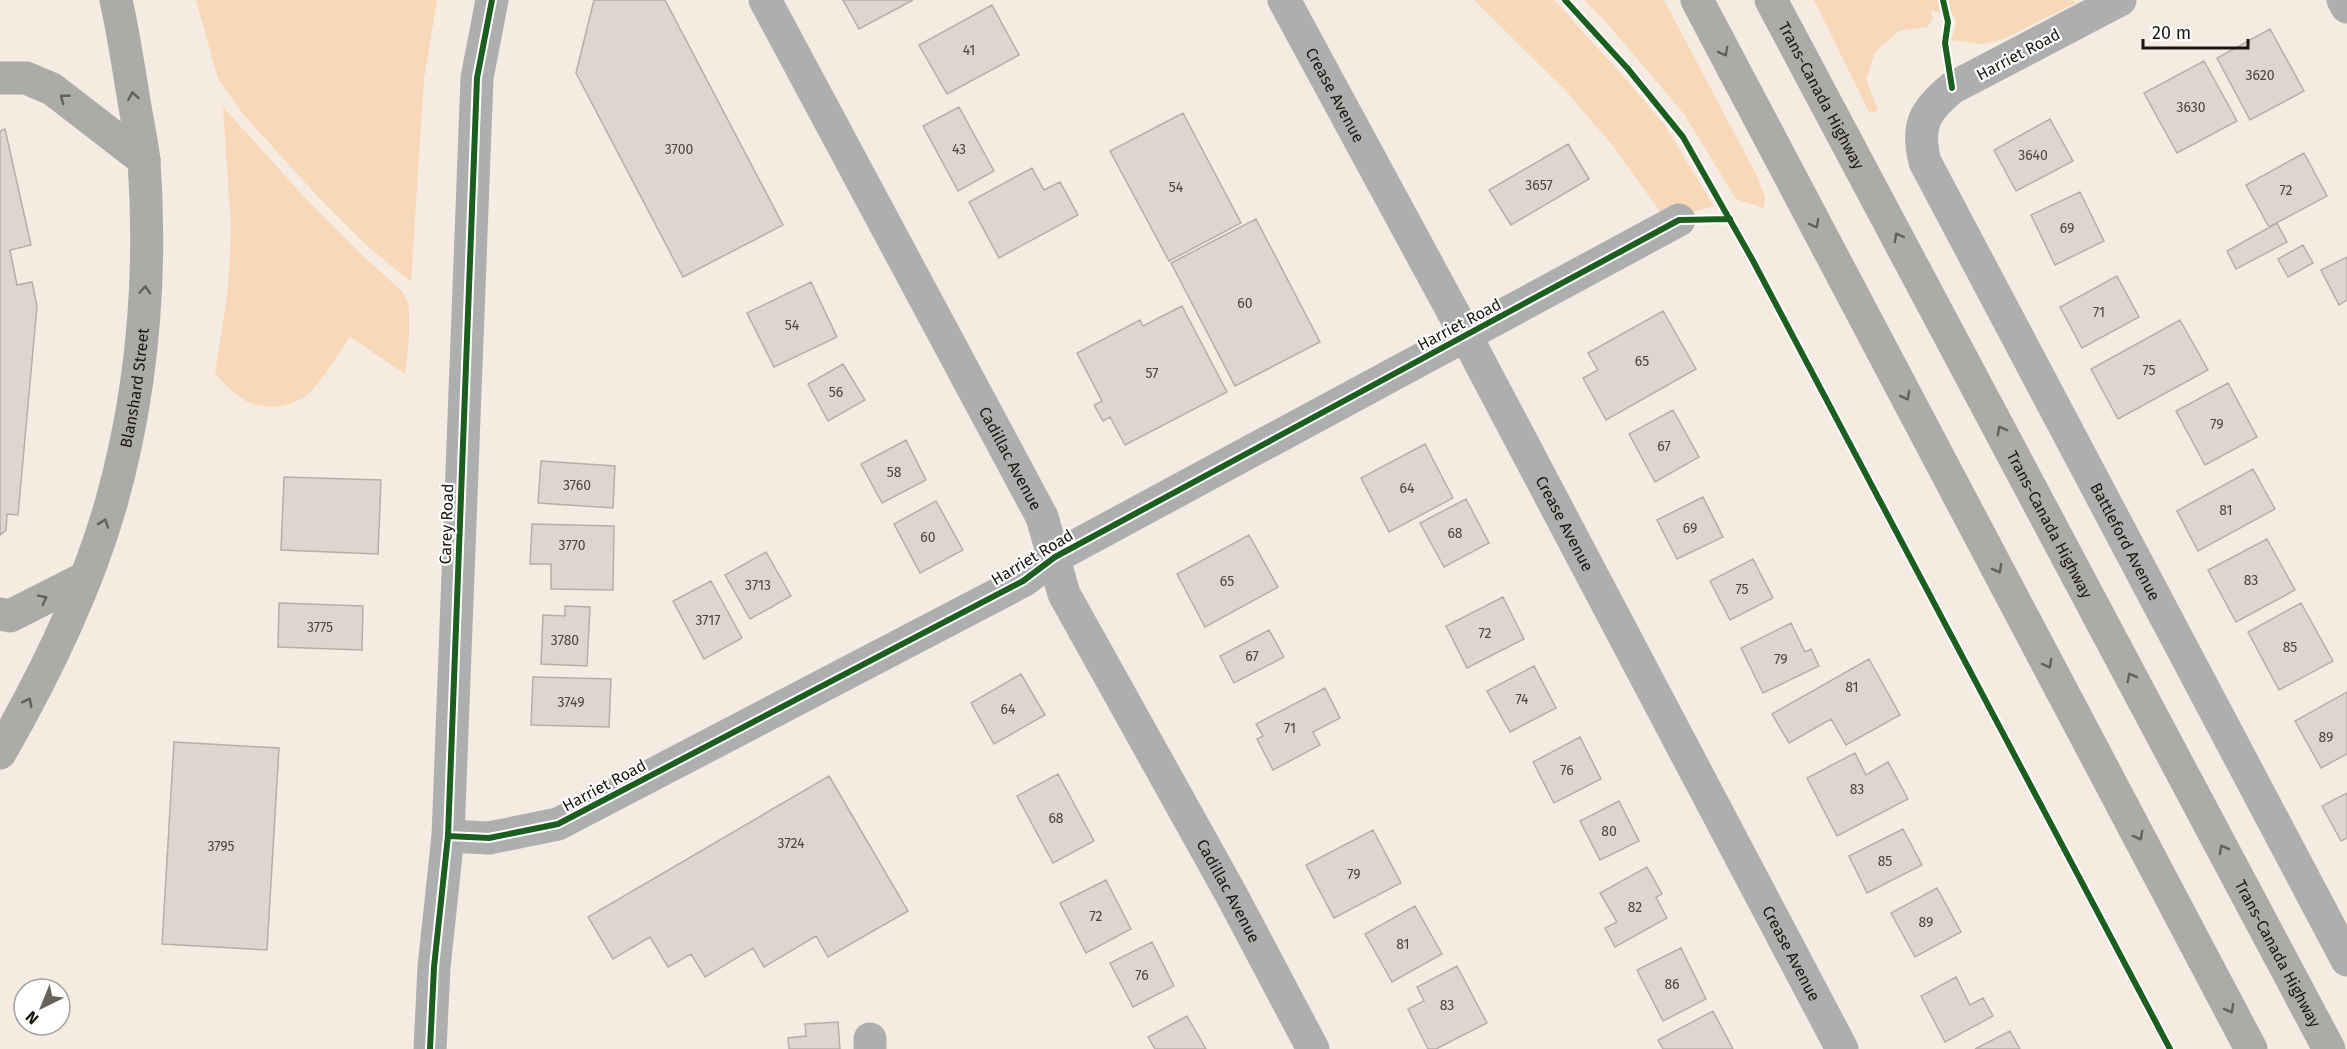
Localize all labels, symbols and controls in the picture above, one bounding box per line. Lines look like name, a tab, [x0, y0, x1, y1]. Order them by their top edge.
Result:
scale bar	[2143, 12, 2248, 50]
street label: Trans-Canada Highway	[1774, 19, 1868, 173]
text: 20 m	[2152, 22, 2191, 44]
street label: Harriet Road	[1973, 24, 2063, 84]
house number: 41	[963, 42, 975, 59]
street label: Crease Avenue	[1302, 44, 1368, 146]
one-way arrow	[1717, 45, 1728, 56]
house number: 3620	[2245, 67, 2275, 84]
one-way arrow	[128, 91, 140, 100]
one-way arrow	[60, 95, 71, 106]
house number: 3630	[2176, 99, 2206, 116]
house number: 3700	[665, 141, 693, 158]
house number: 43	[952, 141, 966, 158]
house number: 3640	[2018, 147, 2048, 164]
house number: 3657	[1525, 177, 1553, 194]
house number: 54	[1169, 179, 1184, 196]
house number: 72	[2280, 182, 2293, 199]
one-way arrow	[1808, 218, 1819, 228]
house number: 69	[2060, 220, 2074, 237]
one-way arrow	[1894, 232, 1905, 243]
one-way arrow	[139, 285, 152, 294]
street label: Harriet Road	[1414, 294, 1504, 354]
house number: 60	[1237, 295, 1253, 312]
house number: 71	[2093, 304, 2105, 321]
house number: 54	[785, 317, 800, 334]
street label: Blanshard Street	[116, 327, 153, 450]
house number: 65	[1635, 353, 1649, 370]
house number: 75	[2142, 362, 2156, 379]
house number: 57	[1146, 365, 1158, 382]
house number: 56	[829, 384, 843, 401]
one-way arrow	[1899, 390, 1911, 401]
street label: Cadillac Avenue	[975, 404, 1046, 514]
house number: 79	[2210, 416, 2224, 433]
one-way arrow	[1997, 426, 2008, 436]
house number: 67	[1657, 438, 1671, 455]
street label: Trans-Canada Highway	[2003, 448, 2097, 602]
house number: 58	[887, 464, 902, 481]
street label: Crease Avenue	[1531, 473, 1597, 575]
house number: 3760	[563, 477, 591, 494]
house number: 64	[1400, 480, 1415, 497]
street label: Battleford Avenue	[2086, 480, 2164, 604]
street label: Carey Road	[436, 483, 457, 565]
house number: 81	[2219, 502, 2233, 519]
one-way arrow	[97, 518, 110, 529]
house number: 69	[1683, 520, 1697, 537]
house number: 68	[1447, 525, 1463, 542]
street label: Harriet Road	[988, 526, 1077, 589]
house number: 60	[920, 529, 936, 546]
house number: 3770	[559, 537, 586, 554]
one-way arrow	[1991, 562, 2002, 573]
house number: 83	[2244, 572, 2258, 589]
house number: 65	[1220, 573, 1234, 590]
house number: 3713	[745, 577, 771, 594]
house number: 75	[1735, 581, 1749, 598]
one-way arrow	[37, 595, 47, 606]
house number: 3717	[695, 612, 721, 629]
house number: 3775	[307, 619, 333, 636]
house number: 72	[1479, 625, 1492, 642]
house number: 3780	[551, 632, 579, 649]
house number: 85	[2283, 639, 2297, 656]
house number: 67	[1245, 648, 1259, 665]
house number: 79	[1774, 651, 1788, 668]
one-way arrow	[2041, 658, 2052, 668]
one-way arrow	[2127, 672, 2139, 683]
house number: 81	[1845, 679, 1859, 696]
house number: 74	[1515, 691, 1529, 708]
house number: 3749	[557, 694, 585, 711]
one-way arrow	[21, 697, 32, 708]
house number: 64	[1001, 701, 1016, 718]
house number: 71	[1284, 720, 1296, 737]
house number: 89	[2319, 729, 2333, 746]
street label: Harriet Road	[559, 755, 649, 815]
house number: 76	[1560, 762, 1574, 779]
house number: 83	[1850, 781, 1864, 798]
house number: 68	[1048, 810, 1064, 827]
house number: 80	[1601, 823, 1617, 840]
one-way arrow	[2132, 830, 2143, 841]
house number: 3724	[778, 835, 805, 852]
street label: Cadillac Avenue	[1192, 836, 1264, 946]
house number: 3795	[207, 838, 235, 855]
one-way arrow	[2219, 845, 2230, 855]
house number: 85	[1878, 853, 1892, 870]
house number: 79	[1347, 866, 1361, 883]
street label: Trans-Canada Highway	[2231, 877, 2325, 1031]
house number: 82	[1628, 899, 1642, 916]
street label: Crease Avenue	[1758, 903, 1824, 1004]
house number: 72	[1090, 908, 1103, 925]
house number: 89	[1919, 914, 1933, 931]
house number: 81	[1396, 936, 1410, 953]
house number: 76	[1135, 967, 1149, 984]
house number: 86	[1664, 976, 1680, 993]
north arrow	[12, 977, 72, 1037]
house number: 83	[1440, 997, 1454, 1014]
one-way arrow	[2223, 1002, 2234, 1013]
text: N	[22, 1007, 42, 1028]

